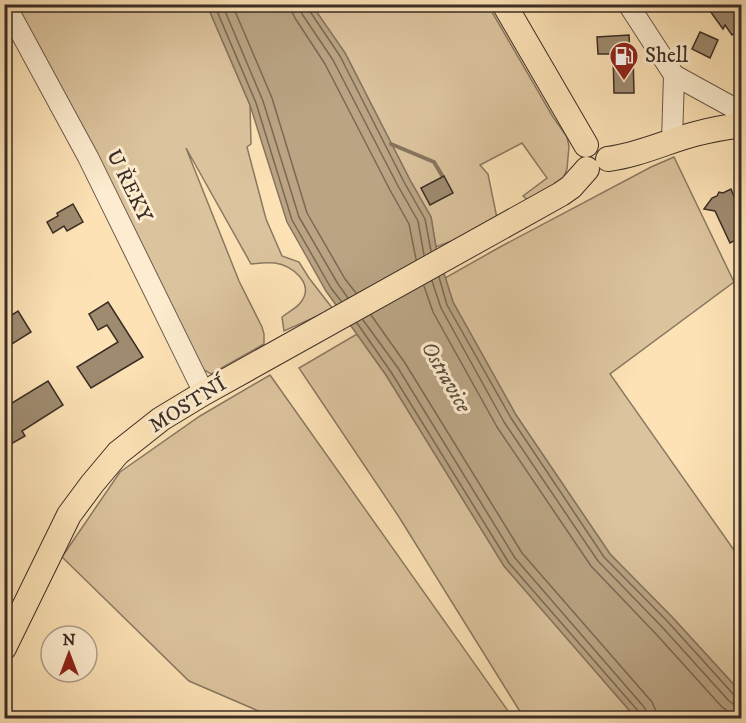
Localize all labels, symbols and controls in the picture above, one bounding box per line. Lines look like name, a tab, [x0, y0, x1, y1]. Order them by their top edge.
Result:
fuel station icon: Shell	[608, 40, 640, 82]
place label: Shell	[645, 43, 689, 69]
street label: U ŘEKY	[100, 145, 159, 227]
water label: Ostravice	[415, 337, 477, 418]
street label: MOSTNÍ	[143, 369, 233, 439]
north arrow	[39, 624, 99, 684]
text: N	[62, 630, 76, 650]

